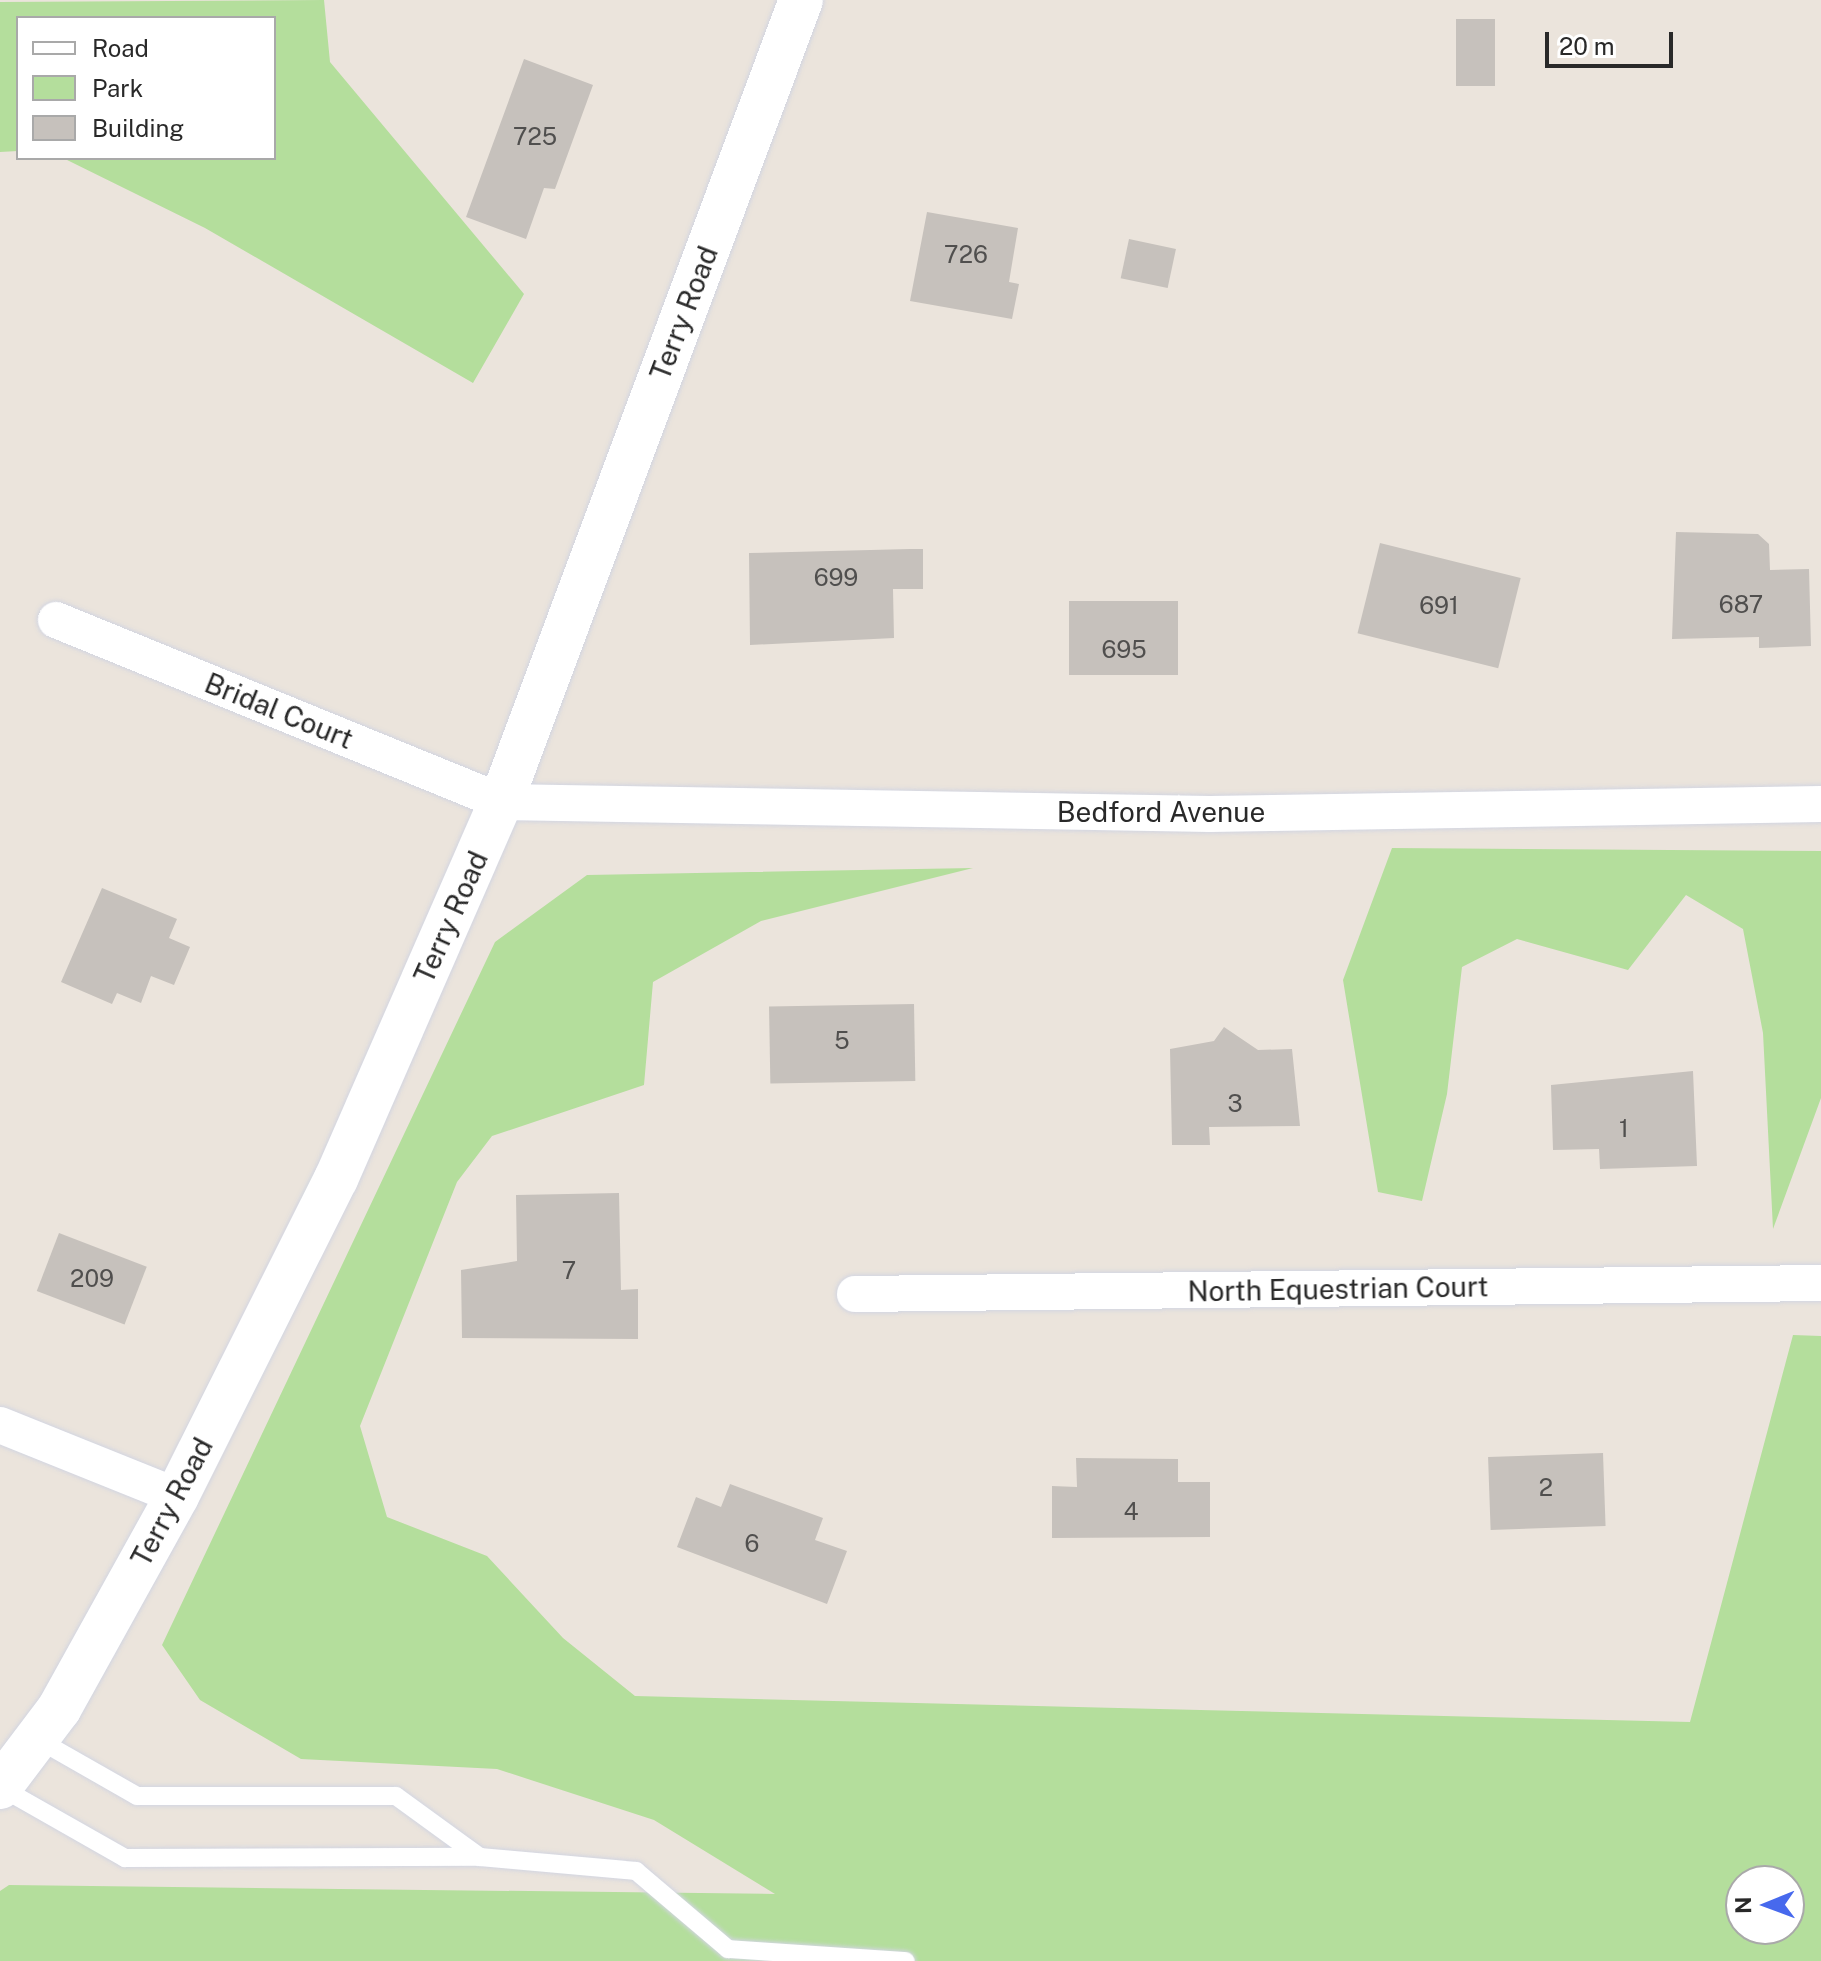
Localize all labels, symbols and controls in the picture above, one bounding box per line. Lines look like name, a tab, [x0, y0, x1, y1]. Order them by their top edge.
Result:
legend	[16, 16, 276, 160]
scale bar	[1549, 16, 1677, 66]
text: 20 m	[1559, 32, 1615, 60]
text: Road	[92, 34, 149, 62]
text: Park	[92, 74, 143, 102]
text: Building	[92, 114, 184, 142]
house number: 725	[513, 123, 557, 151]
street label: Terry Road	[643, 241, 725, 385]
house number: 726	[944, 241, 988, 269]
house number: 699	[814, 564, 858, 592]
house number: 687	[1719, 591, 1763, 619]
house number: 691	[1419, 592, 1459, 620]
house number: 695	[1101, 636, 1147, 664]
street label: Bridal Court	[200, 666, 358, 756]
street label: Bedford Avenue	[1057, 795, 1265, 829]
street label: Terry Road	[407, 846, 495, 988]
house number: 5	[834, 1027, 850, 1055]
house number: 3	[1227, 1090, 1243, 1118]
house number: 1	[1619, 1115, 1629, 1143]
house number: 7	[562, 1257, 576, 1285]
house number: 209	[70, 1265, 114, 1293]
street label: North Equestrian Court	[1187, 1270, 1489, 1308]
street label: Terry Road	[124, 1432, 220, 1572]
house number: 2	[1539, 1474, 1553, 1502]
house number: 4	[1123, 1498, 1139, 1526]
house number: 6	[745, 1530, 759, 1558]
north arrow	[1725, 1865, 1805, 1945]
text: N	[1730, 1897, 1756, 1914]

